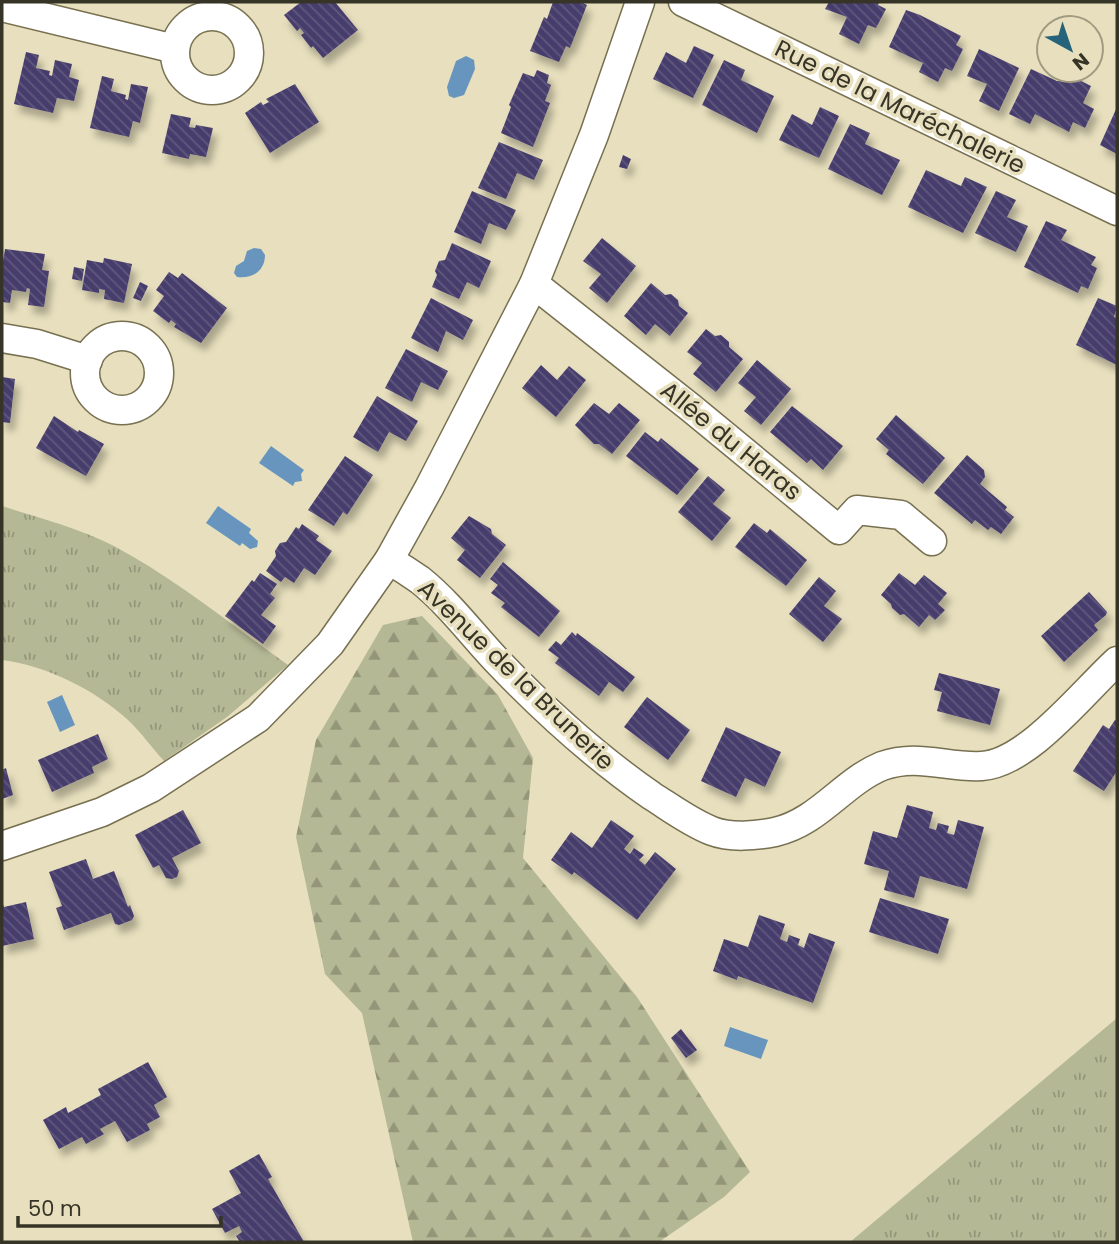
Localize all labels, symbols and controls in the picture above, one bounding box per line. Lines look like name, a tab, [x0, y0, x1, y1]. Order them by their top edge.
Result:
north arrow	[1035, 14, 1105, 84]
street label: Rue de la Maréchalerie	[770, 32, 1031, 182]
text: N	[1066, 47, 1095, 77]
street label: Allée du Haras	[654, 373, 809, 508]
street label: Avenue de la Brunerie	[411, 572, 622, 777]
scale bar	[18, 1184, 220, 1228]
text: 50 m	[28, 1194, 82, 1223]

